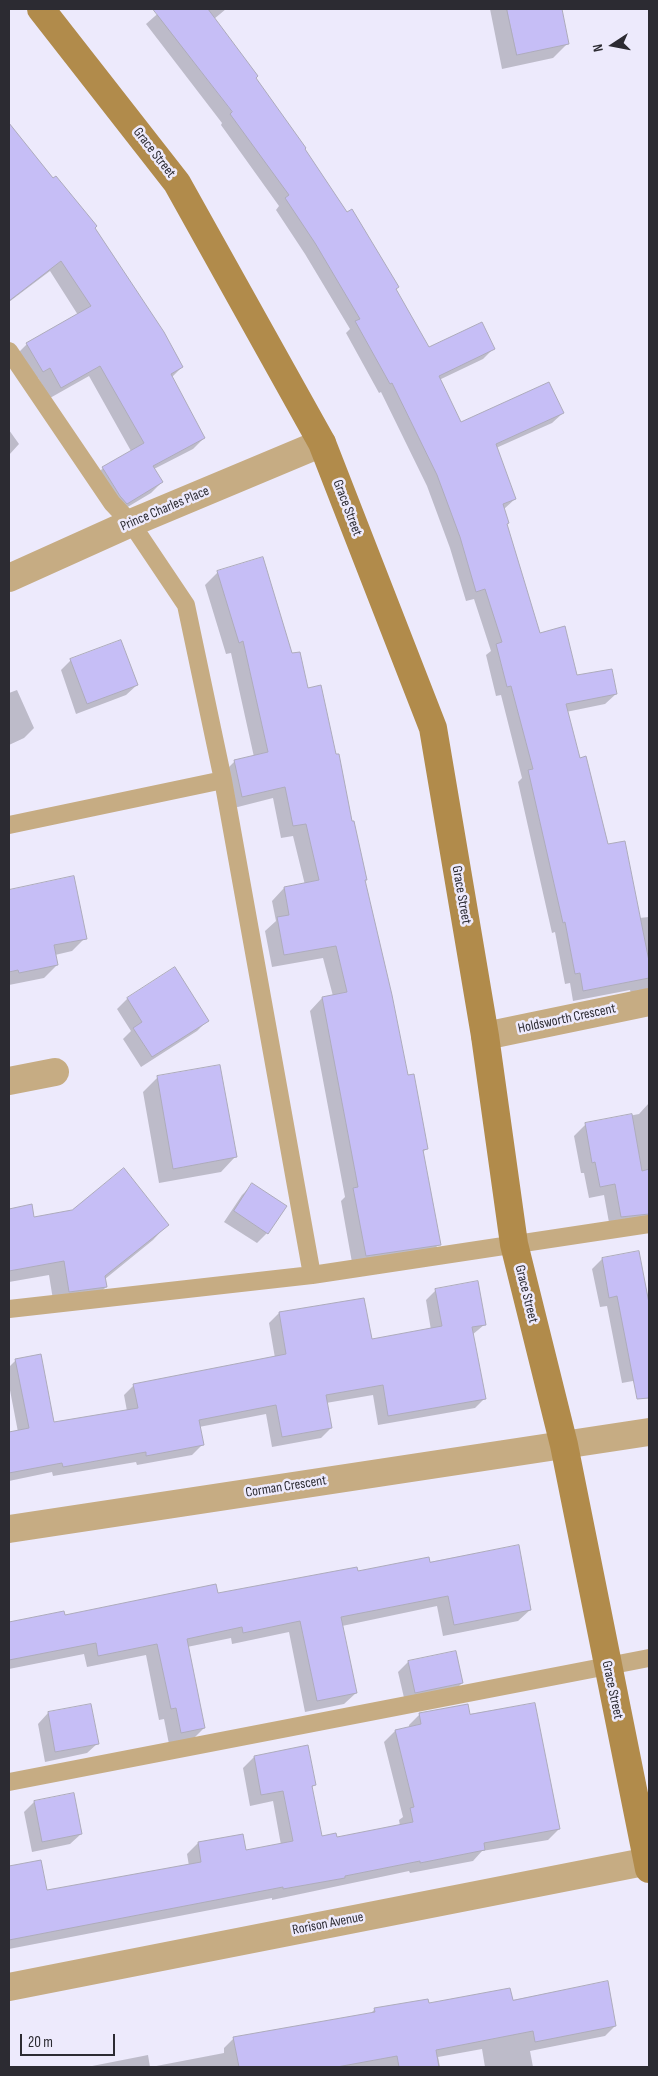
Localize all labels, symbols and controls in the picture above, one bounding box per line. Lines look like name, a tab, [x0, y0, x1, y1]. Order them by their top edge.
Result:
north arrow	[588, 20, 638, 70]
text: N	[589, 43, 607, 53]
street label: Grace Street	[129, 125, 179, 181]
street label: Grace Street	[329, 477, 365, 539]
street label: Prince Charles Place	[118, 483, 212, 535]
street label: Grace Street	[448, 864, 474, 926]
street label: Holdsworth Crescent	[517, 1000, 617, 1038]
street label: Grace Street	[511, 1263, 541, 1325]
street label: Corman Crescent	[244, 1472, 328, 1502]
street label: Grace Street	[598, 1659, 626, 1721]
street label: Rorison Avenue	[291, 1909, 365, 1939]
scale bar	[22, 2024, 118, 2056]
text: 20 m	[28, 2033, 53, 2052]

